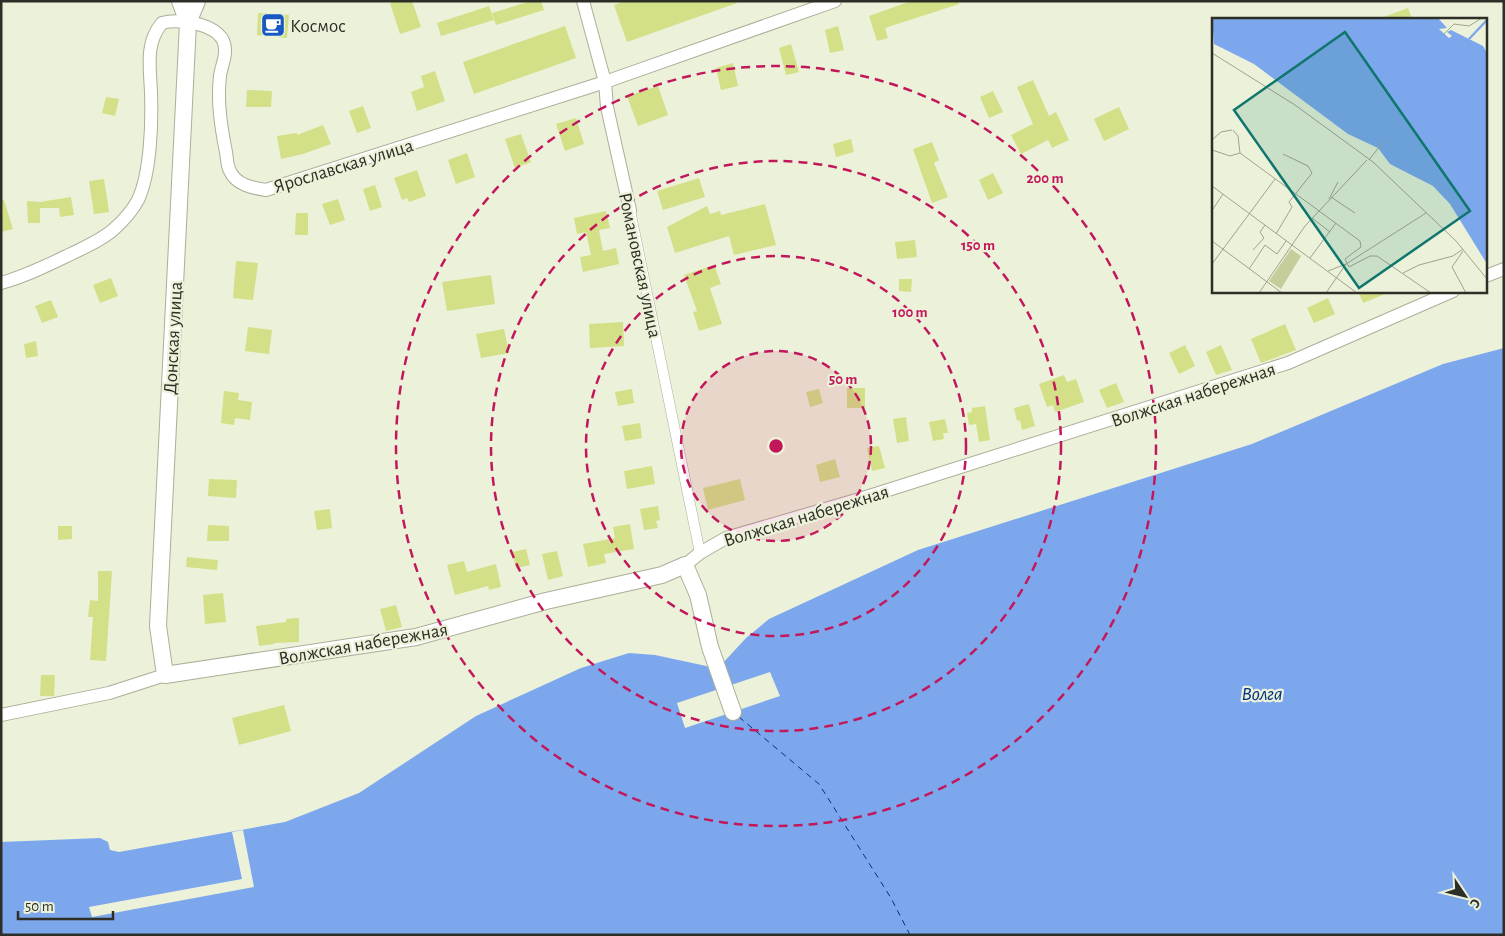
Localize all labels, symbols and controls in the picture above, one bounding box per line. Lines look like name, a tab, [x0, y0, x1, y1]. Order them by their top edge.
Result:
cafe icon: Космос	[260, 12, 286, 38]
place label: Космос	[290, 17, 346, 36]
inset map	[1212, 18, 1488, 292]
street label: Ярославская улица	[271, 136, 416, 197]
text: 200 m	[1026, 171, 1064, 186]
street label: Романовская улица	[615, 191, 664, 340]
text: 150 m	[961, 238, 995, 253]
street label: Донская улица	[161, 281, 186, 395]
text: 100 m	[892, 305, 928, 320]
street label: Волжская набережная	[1109, 360, 1278, 431]
text: 50 m	[829, 372, 857, 387]
centre of rings	[767, 437, 785, 455]
street label: Волжская набережная	[722, 482, 891, 551]
street label: Волжская набережная	[277, 620, 449, 669]
water label: Волга	[1241, 684, 1283, 704]
north arrow	[1440, 871, 1490, 921]
scale bar	[18, 888, 112, 920]
text: С	[1467, 896, 1483, 910]
text: 50 m	[25, 899, 54, 914]

